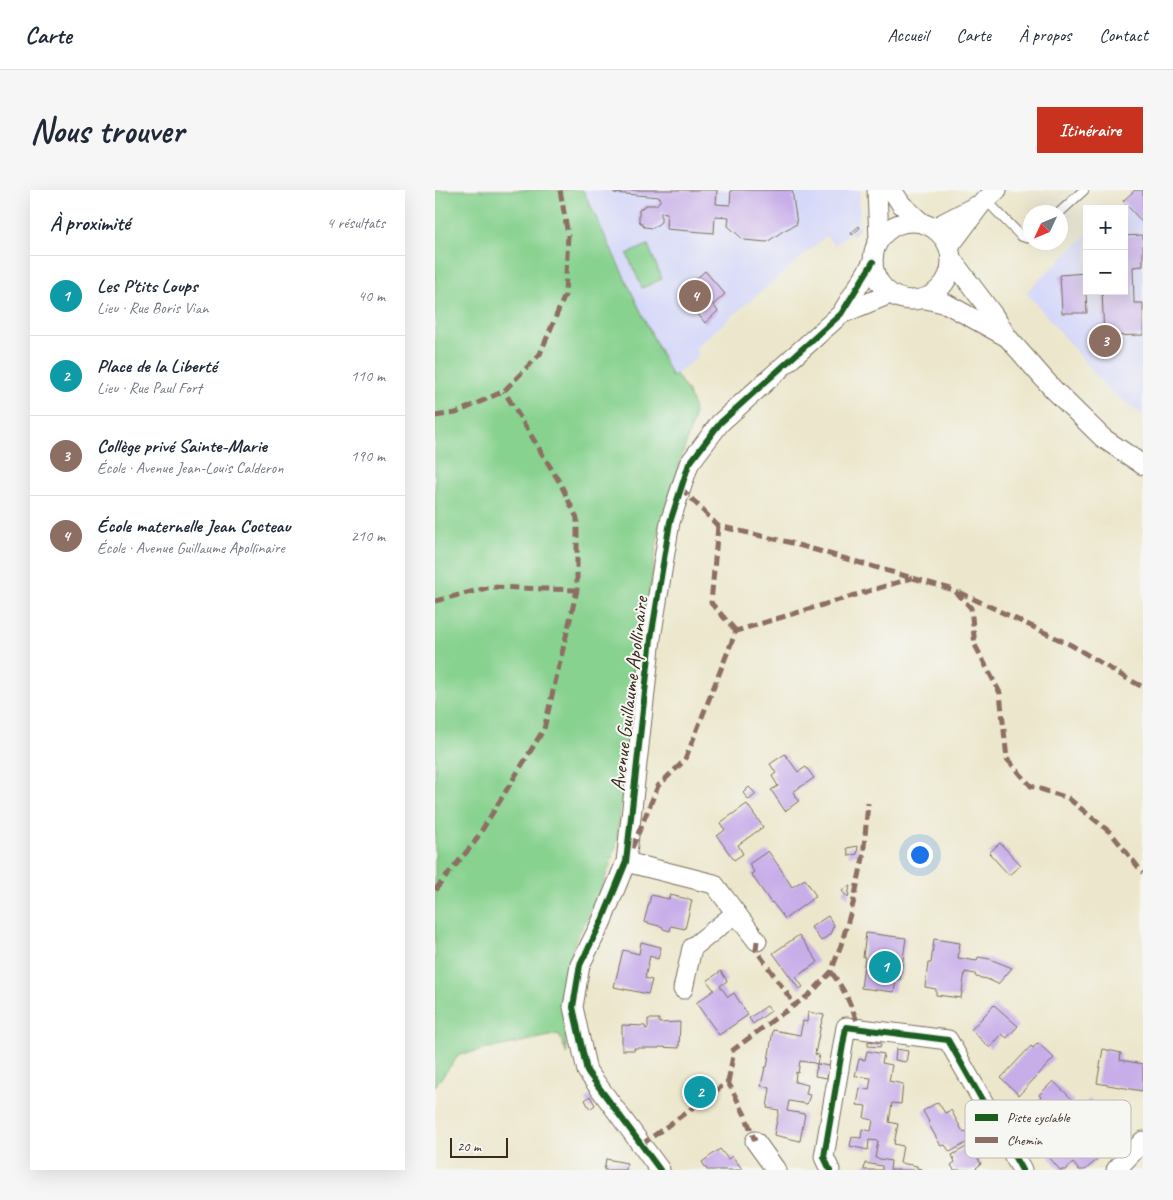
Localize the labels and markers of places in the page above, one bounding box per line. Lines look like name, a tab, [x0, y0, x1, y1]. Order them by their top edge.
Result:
pin: 4	[679, 277, 711, 315]
pin: 3	[1089, 322, 1121, 360]
pin: 1	[869, 948, 901, 986]
pin: 2	[684, 1073, 716, 1111]

